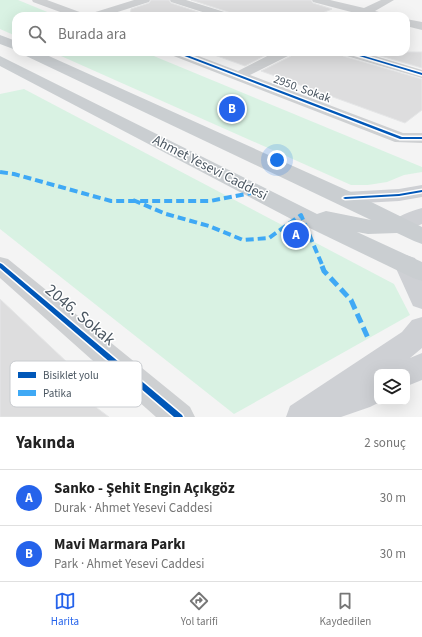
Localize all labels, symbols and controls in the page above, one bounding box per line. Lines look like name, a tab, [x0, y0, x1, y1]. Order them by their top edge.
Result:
search box	[12, 12, 410, 56]
icon: search	[26, 23, 48, 45]
text: Burada ara	[58, 24, 126, 45]
street label: 2950. Sokak	[271, 71, 333, 107]
pin: B	[219, 94, 245, 124]
street label: Ahmet Yesevi Caddesi	[149, 130, 271, 206]
your location	[267, 150, 287, 170]
pin: A	[283, 220, 309, 250]
street label: 2046. Sokak	[40, 279, 121, 352]
legend	[10, 361, 142, 407]
text: Bisiklet yolu	[43, 368, 99, 383]
map controls	[374, 369, 410, 405]
button: layers	[374, 369, 410, 405]
text: Patika	[43, 386, 71, 401]
text: Yakında	[16, 431, 75, 455]
text: 2 sonuç	[364, 434, 406, 452]
text: Sanko - Şehit Engin Açıkgöz	[54, 478, 235, 499]
text: A	[25, 489, 33, 507]
text: 30 m	[380, 489, 406, 507]
text: Durak · Ahmet Yesevi Caddesi	[54, 499, 212, 517]
text: Mavi Marmara Parkı	[54, 534, 186, 555]
text: B	[25, 545, 33, 563]
text: 30 m	[380, 545, 406, 563]
text: Park · Ahmet Yesevi Caddesi	[54, 555, 204, 573]
tab: Harita	[51, 590, 79, 629]
tab: Yol tarifi	[181, 590, 218, 629]
tab: Kaydedilen	[320, 590, 371, 629]

